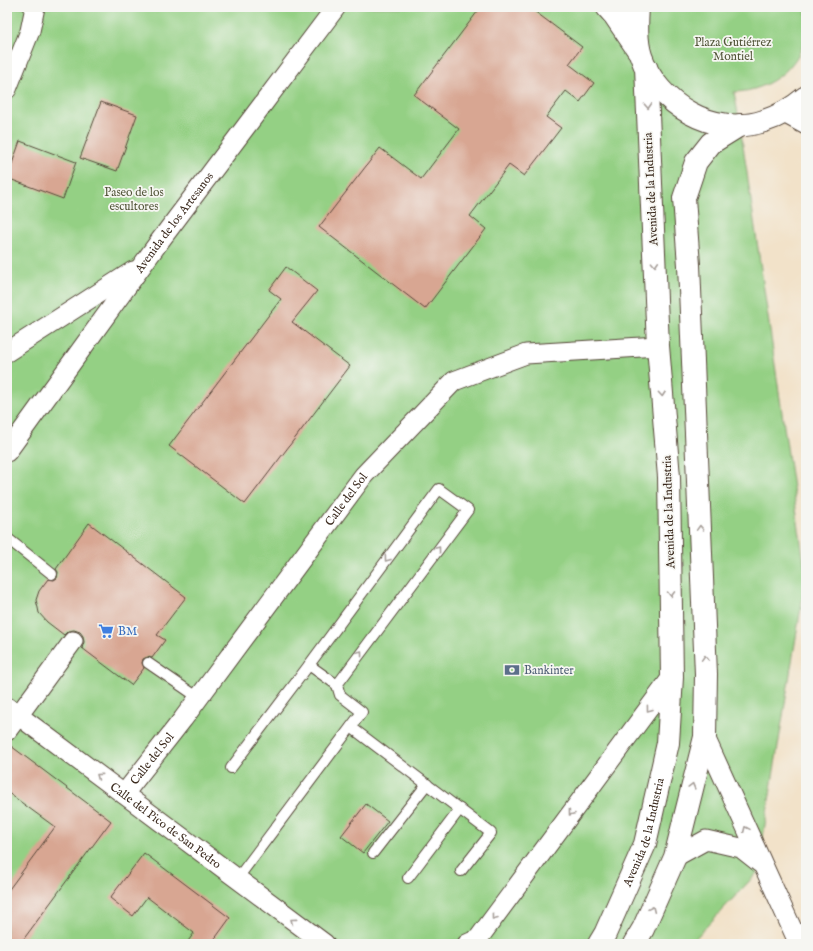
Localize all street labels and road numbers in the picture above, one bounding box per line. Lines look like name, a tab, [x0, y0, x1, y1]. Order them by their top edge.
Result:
street label: Avenida de la Industria	[641, 131, 662, 247]
street label: Avenida de los Artesanos	[131, 169, 217, 277]
street label: Avenida de la Industria	[659, 454, 679, 570]
street label: Calle del Sol	[321, 469, 371, 529]
street label: Calle del Sol	[127, 729, 177, 788]
street label: Avenida de la Industria	[619, 776, 667, 890]
street label: Calle del Pico de San Pedro	[107, 779, 225, 872]

